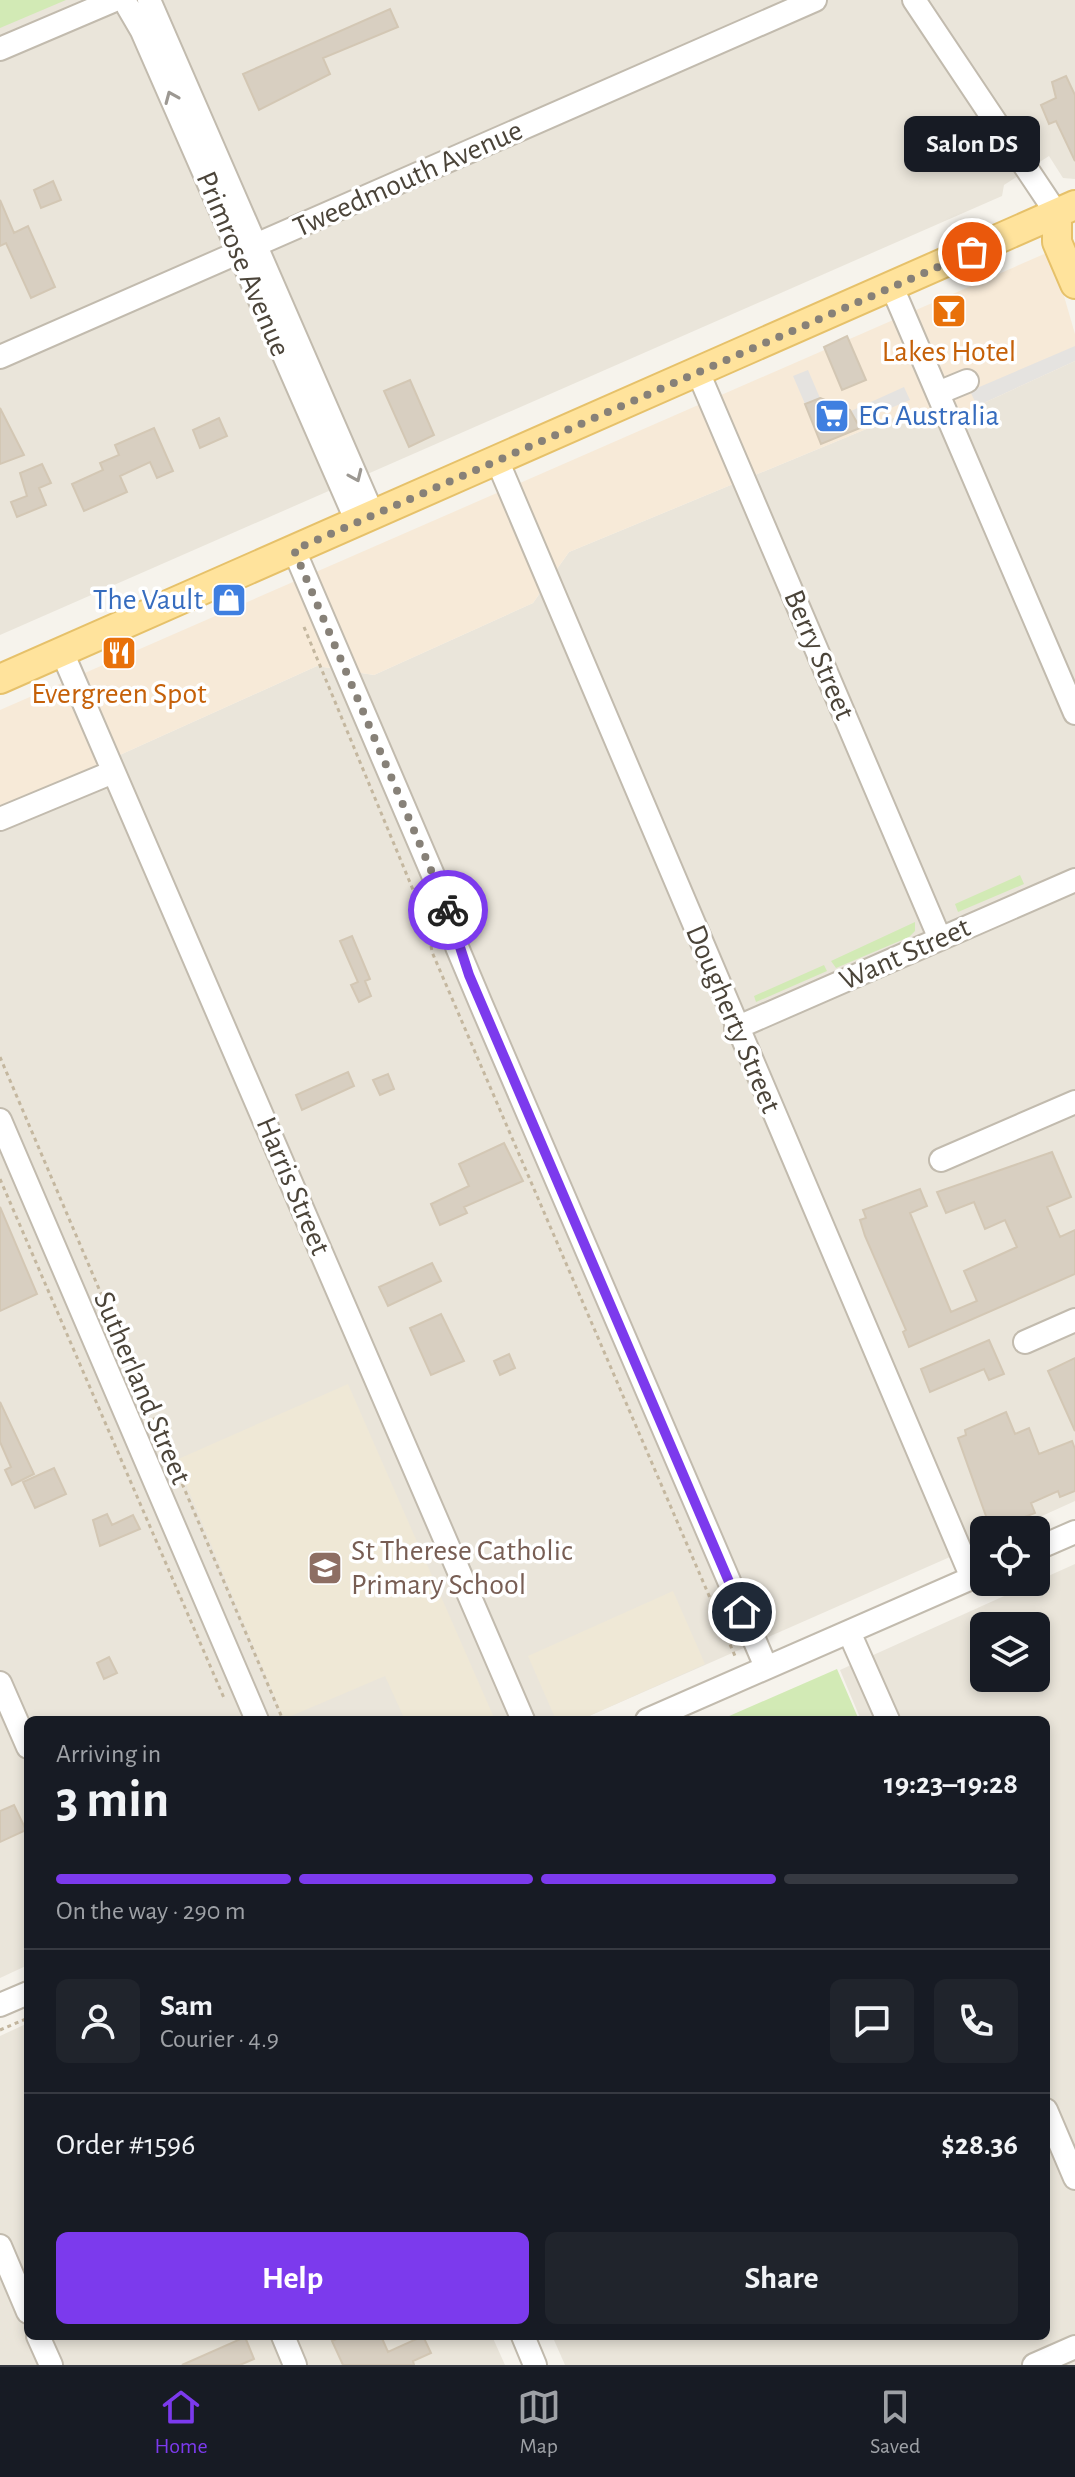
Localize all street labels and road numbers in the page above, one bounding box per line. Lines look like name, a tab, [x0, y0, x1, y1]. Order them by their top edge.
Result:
street label: Tweedmouth Avenue	[289, 115, 527, 243]
street label: Primrose Avenue	[191, 167, 295, 361]
street label: Berry Street	[778, 586, 860, 725]
street label: Want Street	[835, 912, 975, 996]
street label: Dougherty Street	[680, 921, 786, 1118]
street label: Harris Street	[251, 1113, 336, 1260]
street label: Sutherland Street	[88, 1287, 196, 1489]

